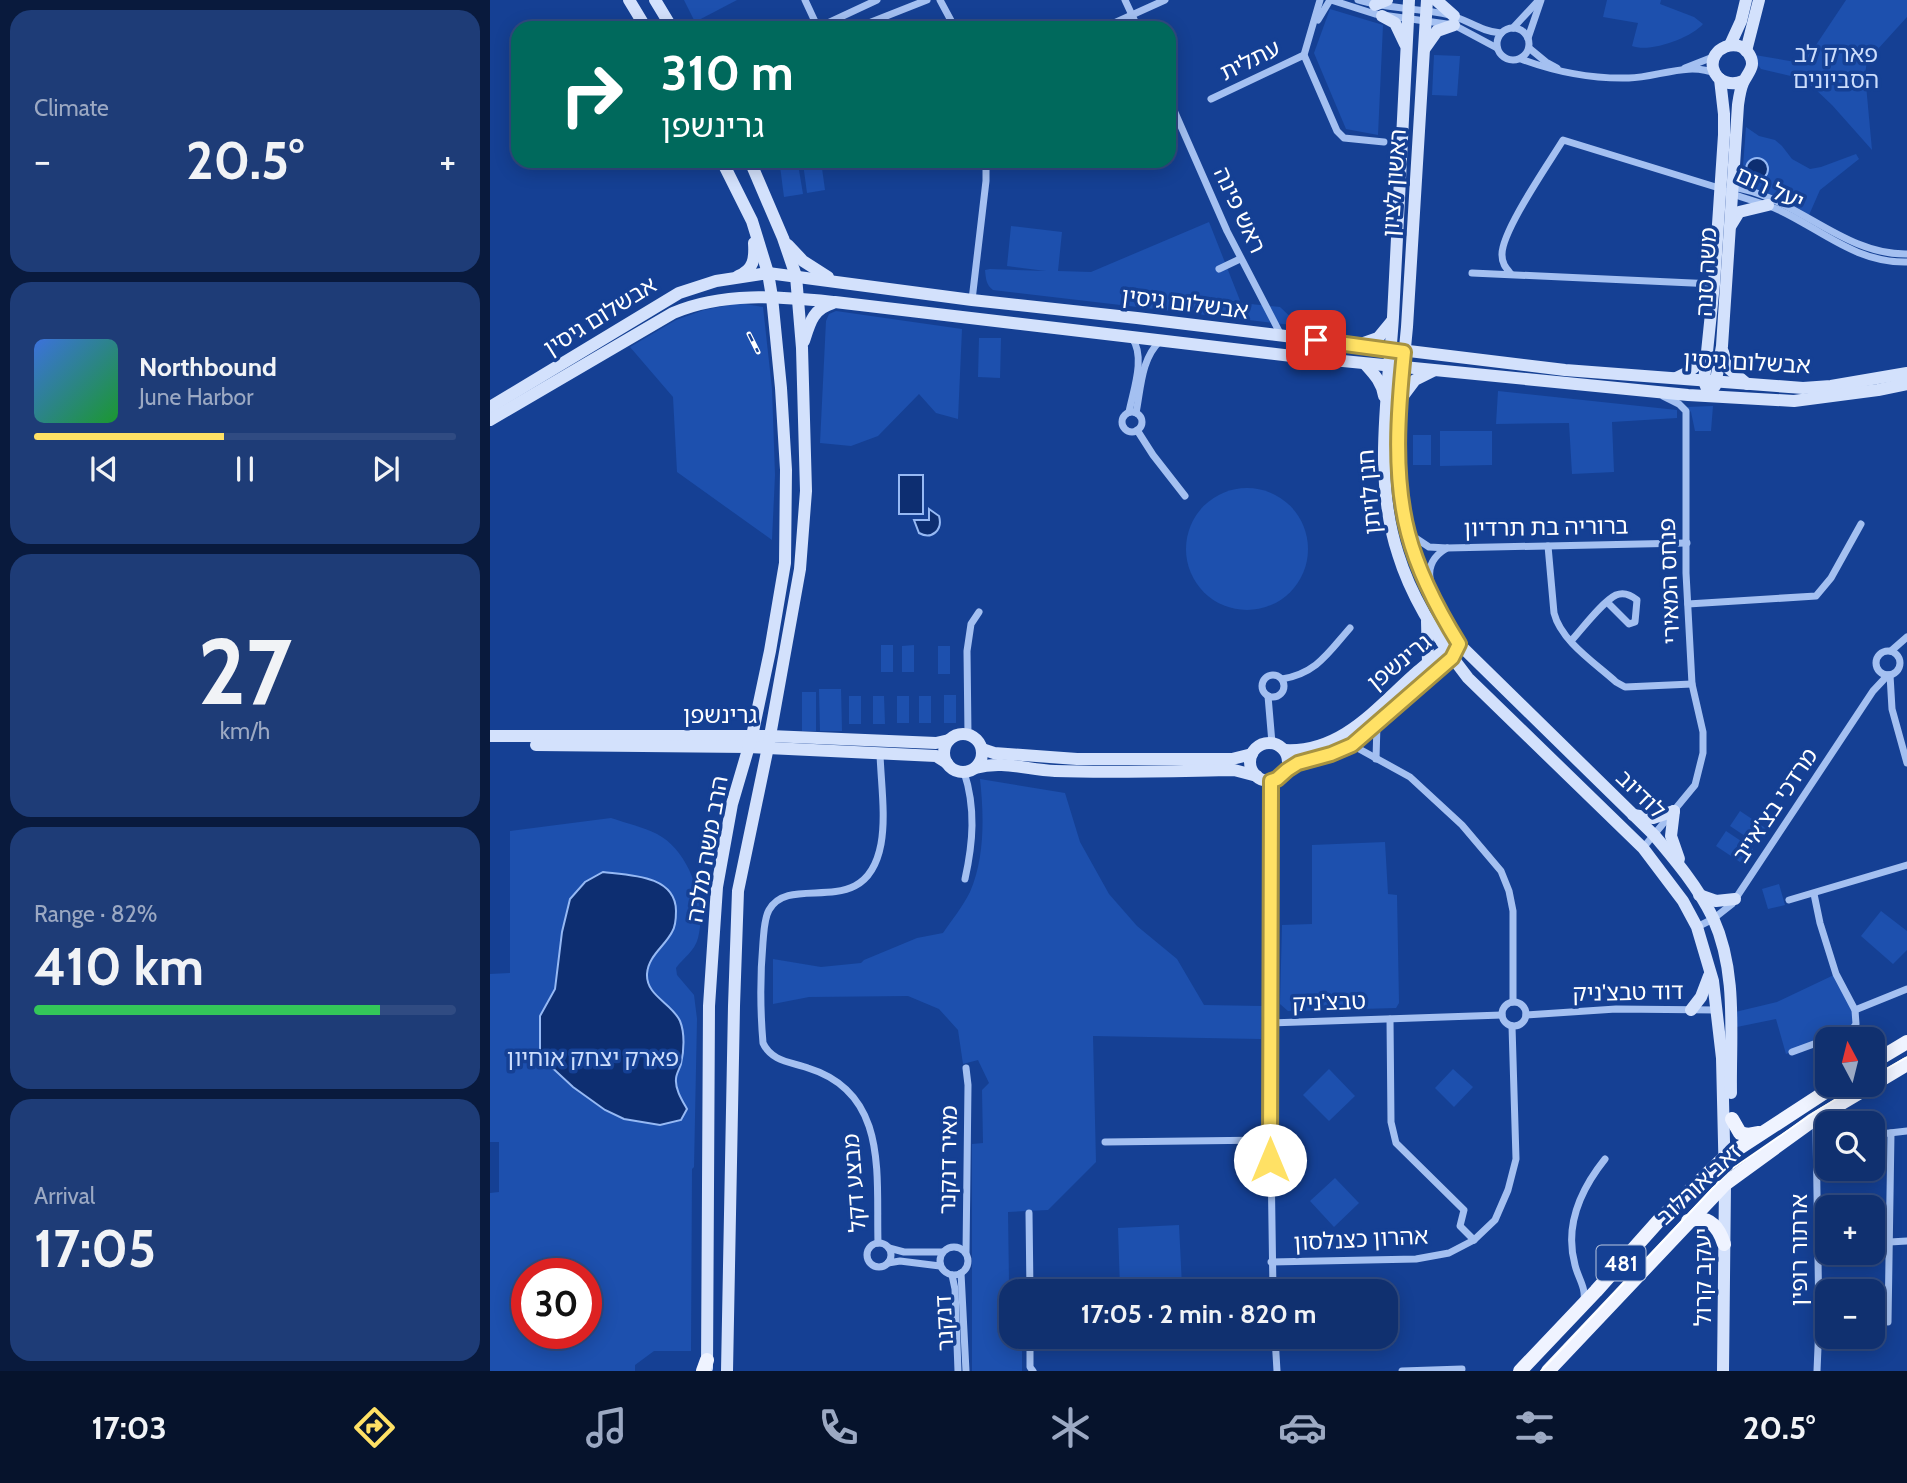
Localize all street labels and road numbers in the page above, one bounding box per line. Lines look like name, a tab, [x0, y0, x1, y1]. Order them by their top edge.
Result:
street label: עתלית	[1215, 34, 1285, 86]
street label: ראשון לציון	[1376, 128, 1412, 238]
street label: יעל רום	[1731, 160, 1809, 216]
street label: ראש פינה	[1208, 162, 1272, 258]
street label: משה סנה	[1690, 227, 1722, 317]
street label: אבשלום גיסין	[538, 270, 662, 362]
street label: אבשלום גיסין	[1120, 281, 1250, 325]
street label: אבשלום גיסין	[1683, 345, 1811, 379]
street label: חנן לויתן	[1351, 448, 1387, 536]
street label: ברוריה בת תרדיון	[1463, 512, 1629, 542]
street label: פנחס המאירי	[1653, 517, 1685, 645]
street label: גרינשפן	[1361, 628, 1437, 696]
street label: גרינשפן	[683, 701, 757, 729]
street label: מרדכי בצ'אייב	[1727, 743, 1823, 867]
street label: לודיוב	[1610, 764, 1672, 824]
street label: הרב משה מלכה	[680, 774, 734, 924]
street label: דוד טבצ'ניק	[1572, 977, 1684, 1007]
street label: טבצ'ניק	[1291, 987, 1367, 1017]
street label: מאיר דנקנר	[933, 1105, 963, 1215]
street label: מבצע דקל	[837, 1133, 871, 1233]
street label: זאב אורלוב	[1651, 1138, 1747, 1230]
street label: ארתור רופין	[1785, 1194, 1813, 1306]
street label: אהרון כצנלסון	[1293, 1221, 1429, 1257]
street label: יעקב קרול	[1689, 1228, 1717, 1326]
road number: 481	[1596, 1246, 1646, 1280]
street label: דנקנר	[929, 1294, 959, 1352]

